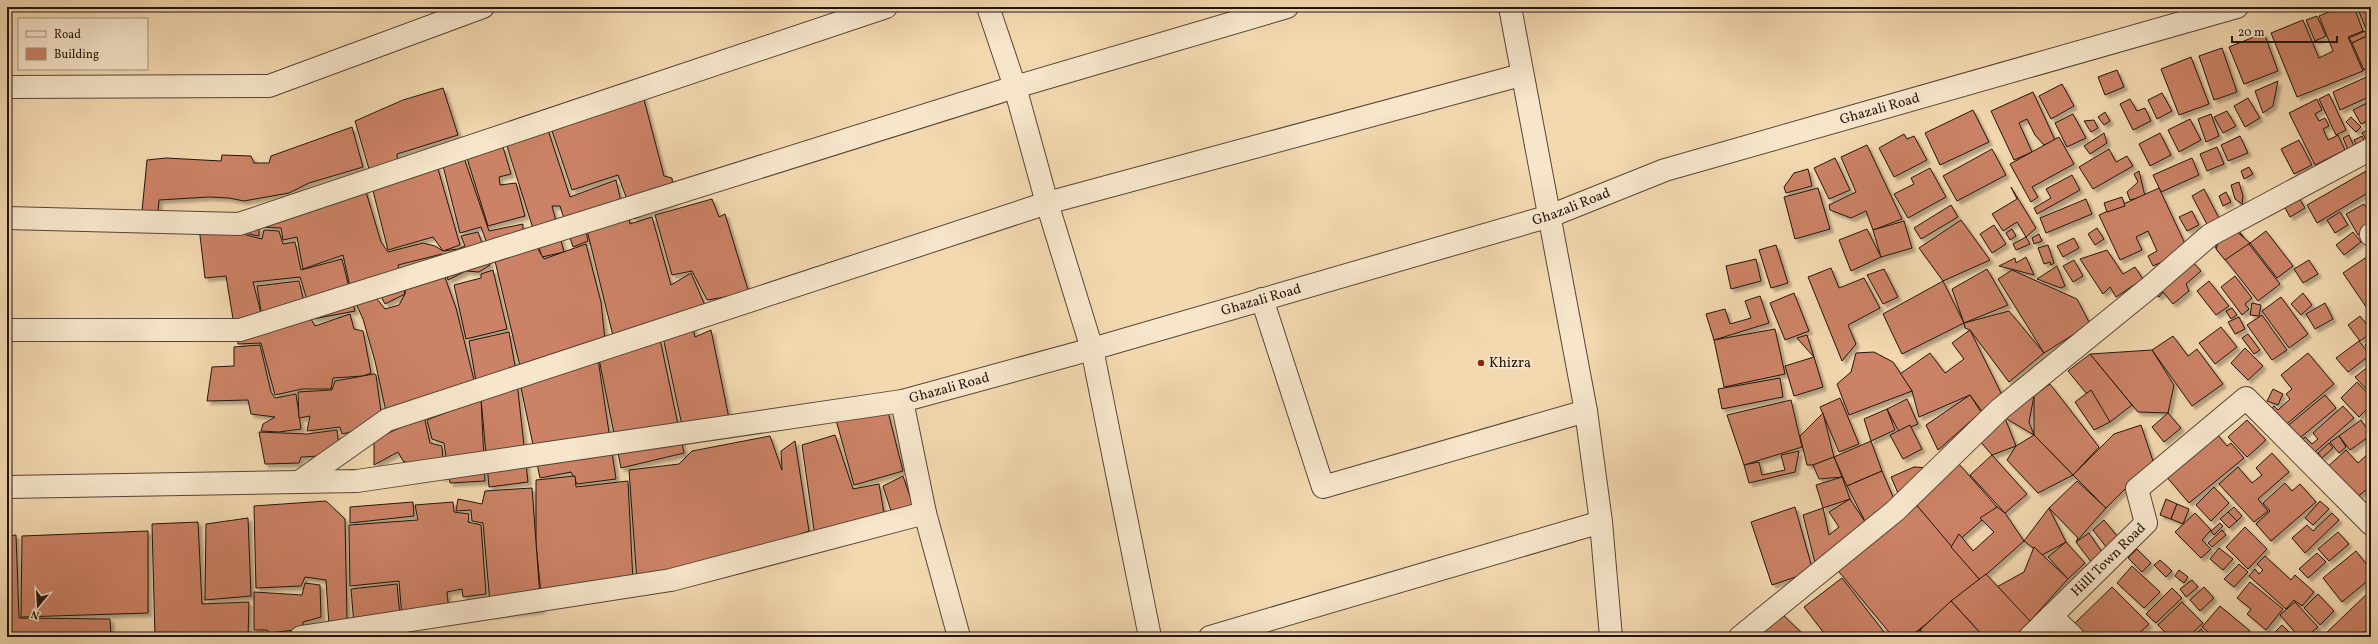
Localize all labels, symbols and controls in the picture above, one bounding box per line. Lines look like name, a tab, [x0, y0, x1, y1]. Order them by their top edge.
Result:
legend	[18, 18, 148, 70]
scale bar	[2232, 18, 2337, 44]
text: 20 m	[2238, 25, 2265, 41]
text: Road	[54, 27, 81, 43]
text: Building	[54, 47, 99, 63]
street label: Ghazali Road	[1837, 88, 1922, 129]
street label: Ghazali Road	[1530, 183, 1613, 230]
street label: Ghazali Road	[1219, 279, 1303, 321]
place label: Khizra	[1489, 354, 1531, 373]
marker: Khizra	[1476, 358, 1486, 368]
street label: Ghazali Road	[907, 368, 992, 408]
street label: Hilll Town Road	[2067, 519, 2150, 601]
north arrow	[18, 586, 58, 626]
text: N	[29, 606, 41, 622]

